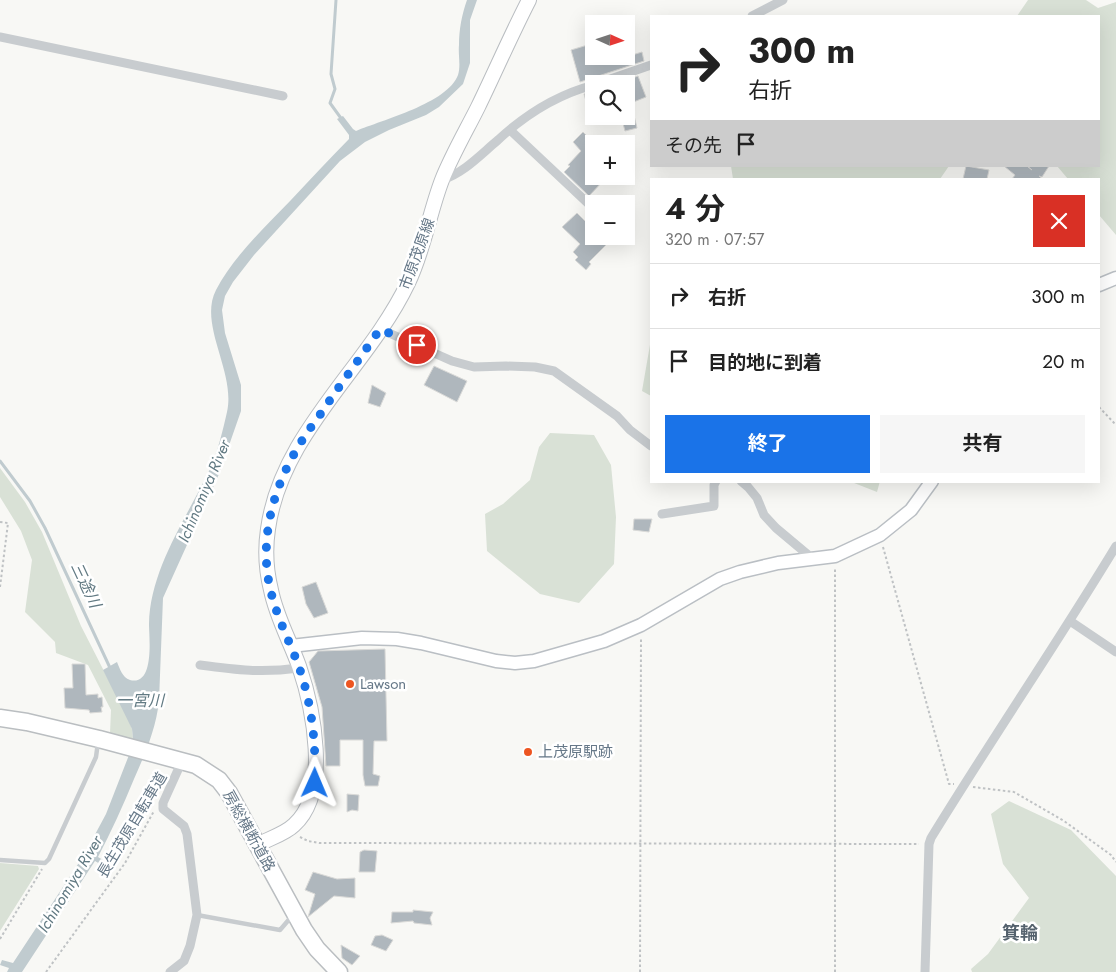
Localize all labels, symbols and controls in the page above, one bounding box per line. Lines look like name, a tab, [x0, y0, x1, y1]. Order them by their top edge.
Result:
north arrow	[585, 15, 635, 65]
map controls	[585, 15, 635, 245]
text: 300 m	[748, 26, 855, 76]
icon: right	[665, 35, 730, 100]
text: 右折	[748, 74, 792, 106]
button: search	[585, 75, 635, 125]
icon: arrive	[732, 130, 760, 158]
text: その先	[665, 132, 722, 159]
button: +	[585, 135, 635, 185]
text: 4 分	[665, 187, 725, 230]
button: −	[585, 195, 635, 245]
button: close	[1033, 195, 1085, 247]
street label: 市原茂原線	[394, 215, 440, 293]
text: 320 m · 07:57	[665, 228, 764, 251]
icon: right	[665, 282, 693, 310]
text: 300 m	[1031, 283, 1085, 310]
text: 右折	[708, 284, 746, 311]
pin	[396, 324, 438, 366]
icon: arrive	[403, 331, 431, 359]
icon: arrive	[665, 347, 693, 375]
text: 20 m	[1042, 348, 1085, 375]
text: 目的地に到着	[708, 349, 822, 376]
button: 終了	[665, 415, 870, 473]
button: 共有	[880, 415, 1085, 473]
water label: Ichinomiya River	[172, 435, 237, 546]
water label: 三途川	[65, 558, 107, 613]
place label: Lawson	[360, 673, 406, 695]
marker: Lawson	[344, 678, 356, 690]
water label: 一宮川	[116, 689, 166, 712]
place label: 上茂原駅跡	[538, 741, 613, 763]
marker: 上茂原駅跡	[522, 746, 534, 758]
position arrow	[288, 756, 340, 808]
street label: 長生茂原自転車道	[92, 768, 172, 882]
street label: 房総横断道路	[218, 786, 280, 876]
water label: Ichinomiya River	[32, 830, 109, 937]
district label: 箕輪	[1002, 920, 1038, 946]

